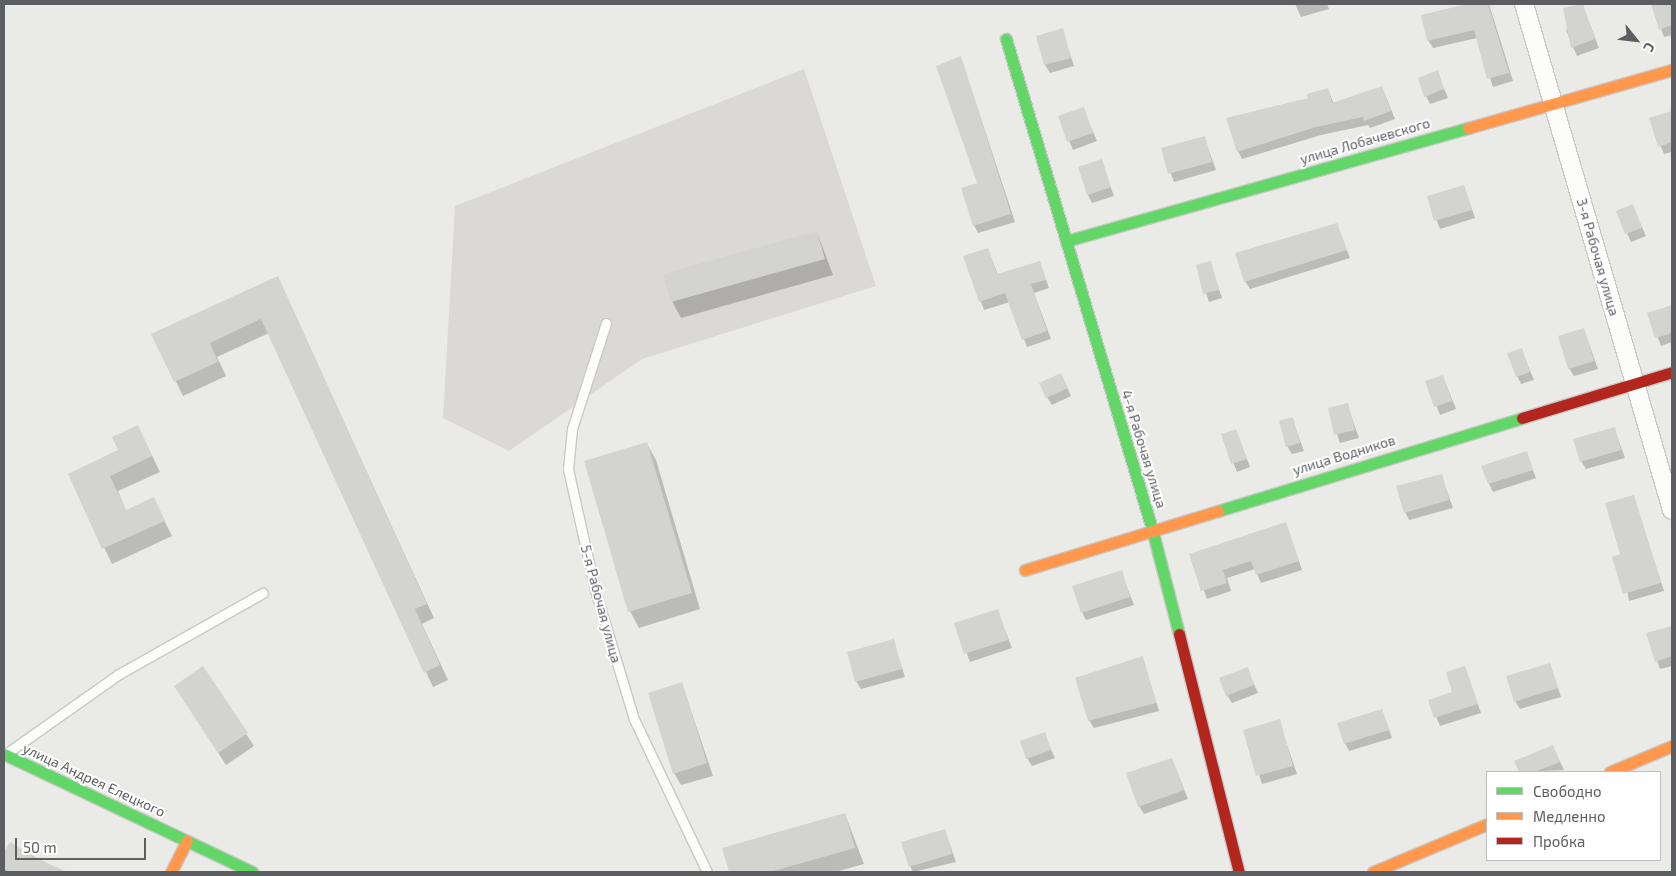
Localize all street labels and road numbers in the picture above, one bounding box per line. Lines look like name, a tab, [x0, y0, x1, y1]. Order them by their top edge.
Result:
street label: улица Лобачевского	[1298, 114, 1432, 168]
street label: 3-я Рабочая улица	[1573, 196, 1623, 318]
street label: 4-я Рабочая улица	[1118, 388, 1170, 510]
street label: улица Водников	[1291, 431, 1397, 479]
street label: 5-я Рабочая улица	[577, 543, 625, 665]
street label: улица Андрея Елецкого	[20, 740, 168, 820]

